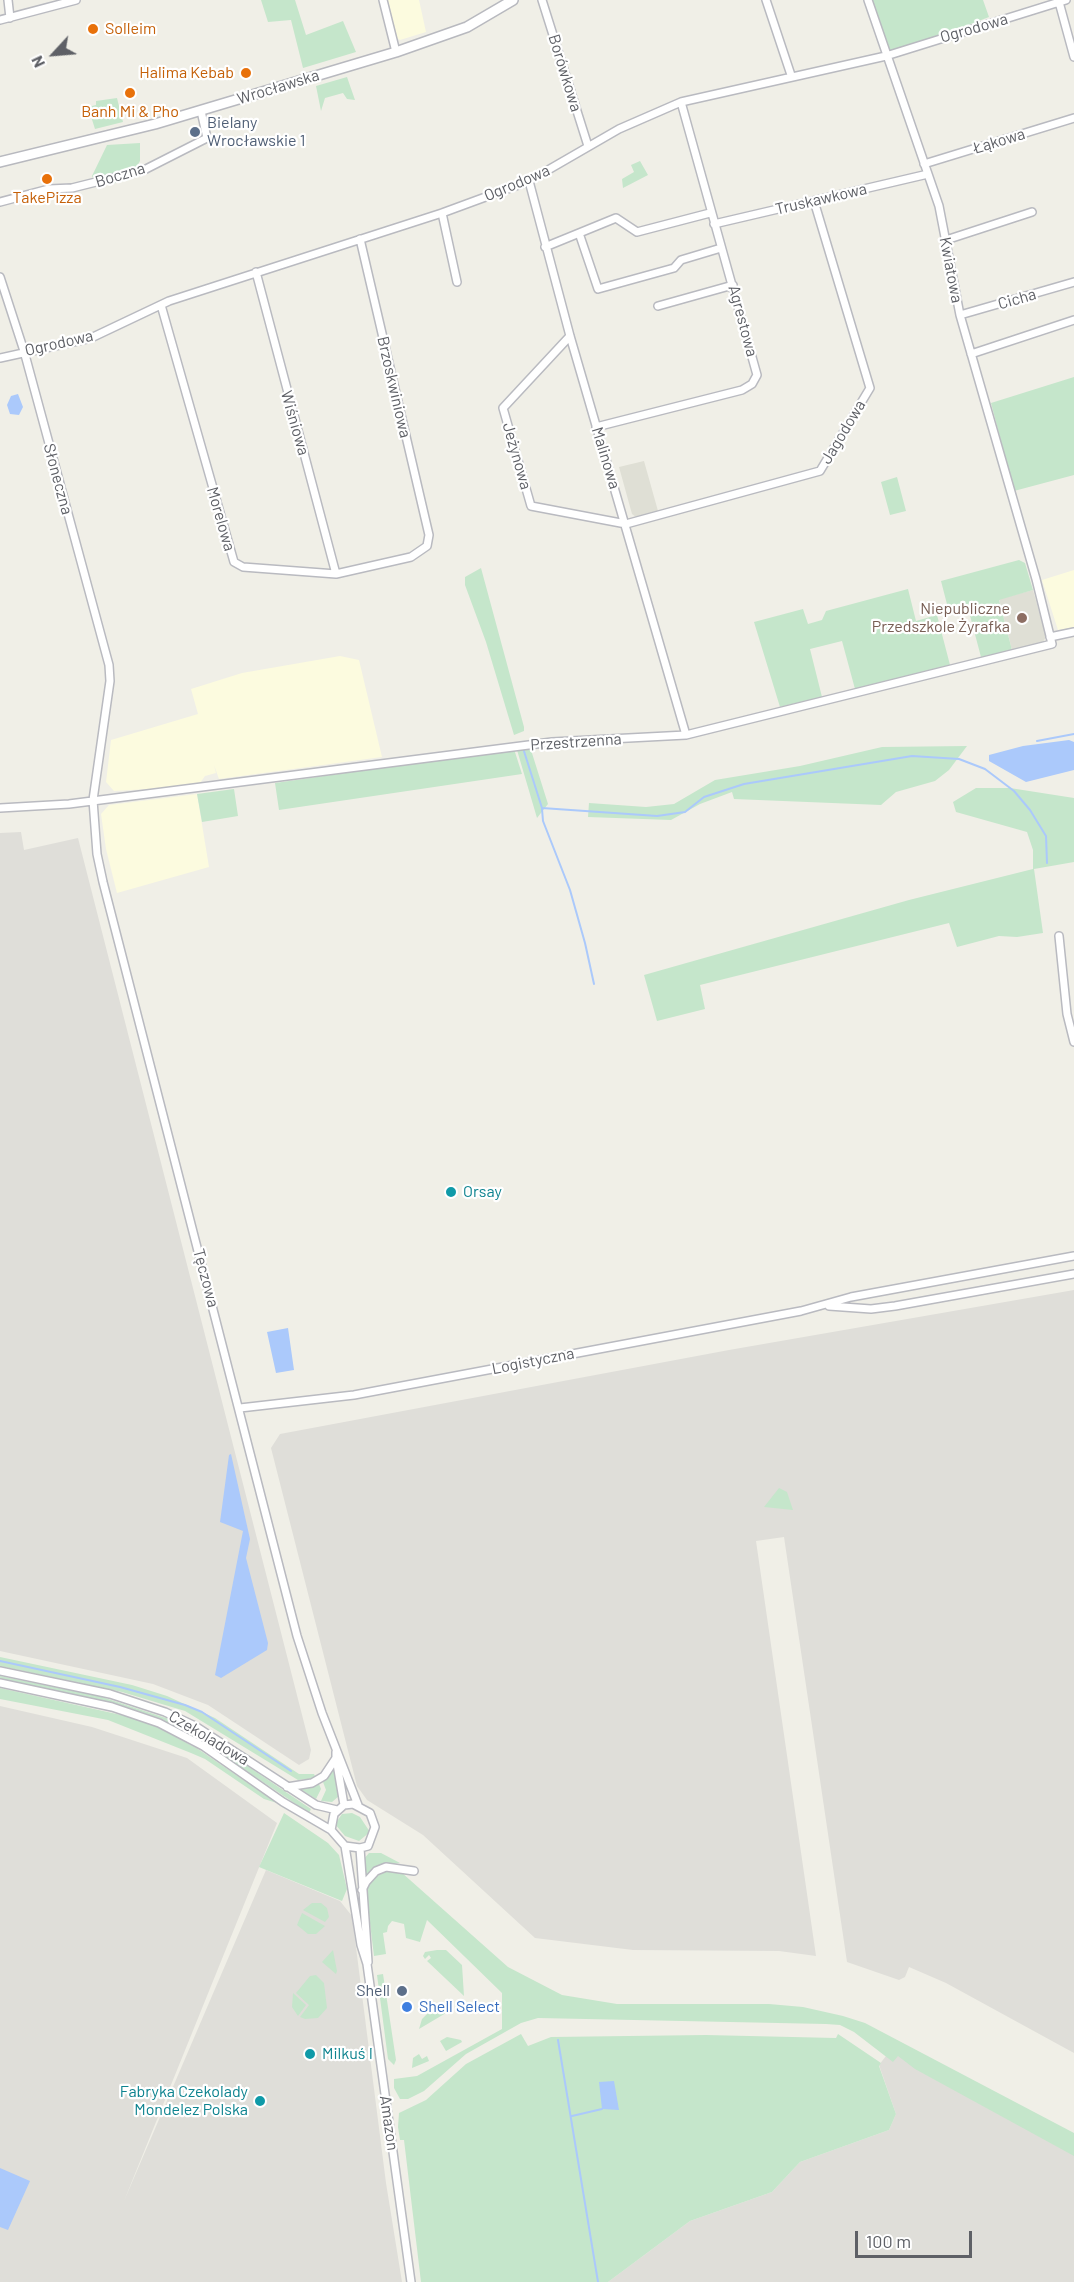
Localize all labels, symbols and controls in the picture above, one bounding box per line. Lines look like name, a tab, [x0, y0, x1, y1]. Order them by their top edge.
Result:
street label: Ogrodowa	[938, 9, 1010, 47]
place label: Solleim	[105, 19, 156, 39]
marker: Solleim	[86, 22, 100, 36]
north arrow	[24, 24, 84, 84]
street label: Borówkowa	[544, 32, 586, 114]
text: N	[27, 53, 48, 71]
place label: Halima Kebab	[139, 63, 234, 83]
street label: Wrocławska	[235, 65, 321, 109]
marker: Halima Kebab	[239, 66, 253, 80]
marker: Banh Mi & Pho	[123, 86, 137, 100]
place label: Banh Mi & Pho	[81, 102, 179, 122]
place label: Bielany Wrocławskie 1	[207, 113, 305, 151]
street label: Łąkowa	[971, 124, 1027, 158]
marker: Bielany Wrocławskie 1	[188, 125, 202, 139]
street label: Boczna	[93, 158, 147, 192]
street label: Ogrodowa	[481, 161, 553, 205]
marker: TakePizza	[40, 172, 54, 186]
street label: Truskawkowa	[773, 179, 869, 219]
place label: TakePizza	[12, 188, 82, 208]
street label: Kwiatowa	[935, 235, 967, 305]
street label: Agrestowa	[724, 283, 762, 359]
street label: Cicha	[996, 284, 1038, 314]
street label: Ogrodowa	[23, 326, 95, 360]
street label: Brzoskwiniowa	[373, 334, 415, 440]
street label: Wiśniowa	[277, 388, 313, 458]
street label: Jagodowa	[816, 396, 870, 468]
street label: Jeżynowa	[498, 420, 536, 492]
street label: Malinowa	[587, 425, 625, 491]
street label: Słoneczna	[39, 441, 77, 517]
street label: Morelowa	[203, 485, 239, 553]
place label: Niepubliczne Przedszkole Żyrafka	[872, 599, 1010, 637]
marker: Niepubliczne Przedszkole Żyrafka	[1015, 611, 1029, 625]
street label: Przestrzenna	[530, 729, 622, 755]
place label: Orsay	[463, 1182, 502, 1202]
marker: Orsay	[444, 1185, 458, 1199]
street label: Tęczowa	[189, 1247, 223, 1309]
street label: Logistyczna	[490, 1344, 576, 1378]
street label: Czekoladowa	[165, 1707, 253, 1769]
place label: Shell	[356, 1981, 390, 2001]
marker: Shell	[395, 1984, 409, 1998]
place label: Shell Select	[419, 1997, 500, 2017]
marker: Shell Select	[400, 2000, 414, 2014]
place label: Milkuś I	[322, 2044, 373, 2064]
marker: Milkuś I	[303, 2047, 317, 2061]
place label: Fabryka Czekolady Mondelez Polska	[120, 2082, 248, 2120]
marker: Fabryka Czekolady Mondelez Polska	[253, 2094, 267, 2108]
street label: Amazon	[376, 2094, 402, 2152]
scale bar	[858, 2219, 975, 2257]
text: 100 m	[866, 2230, 911, 2252]

